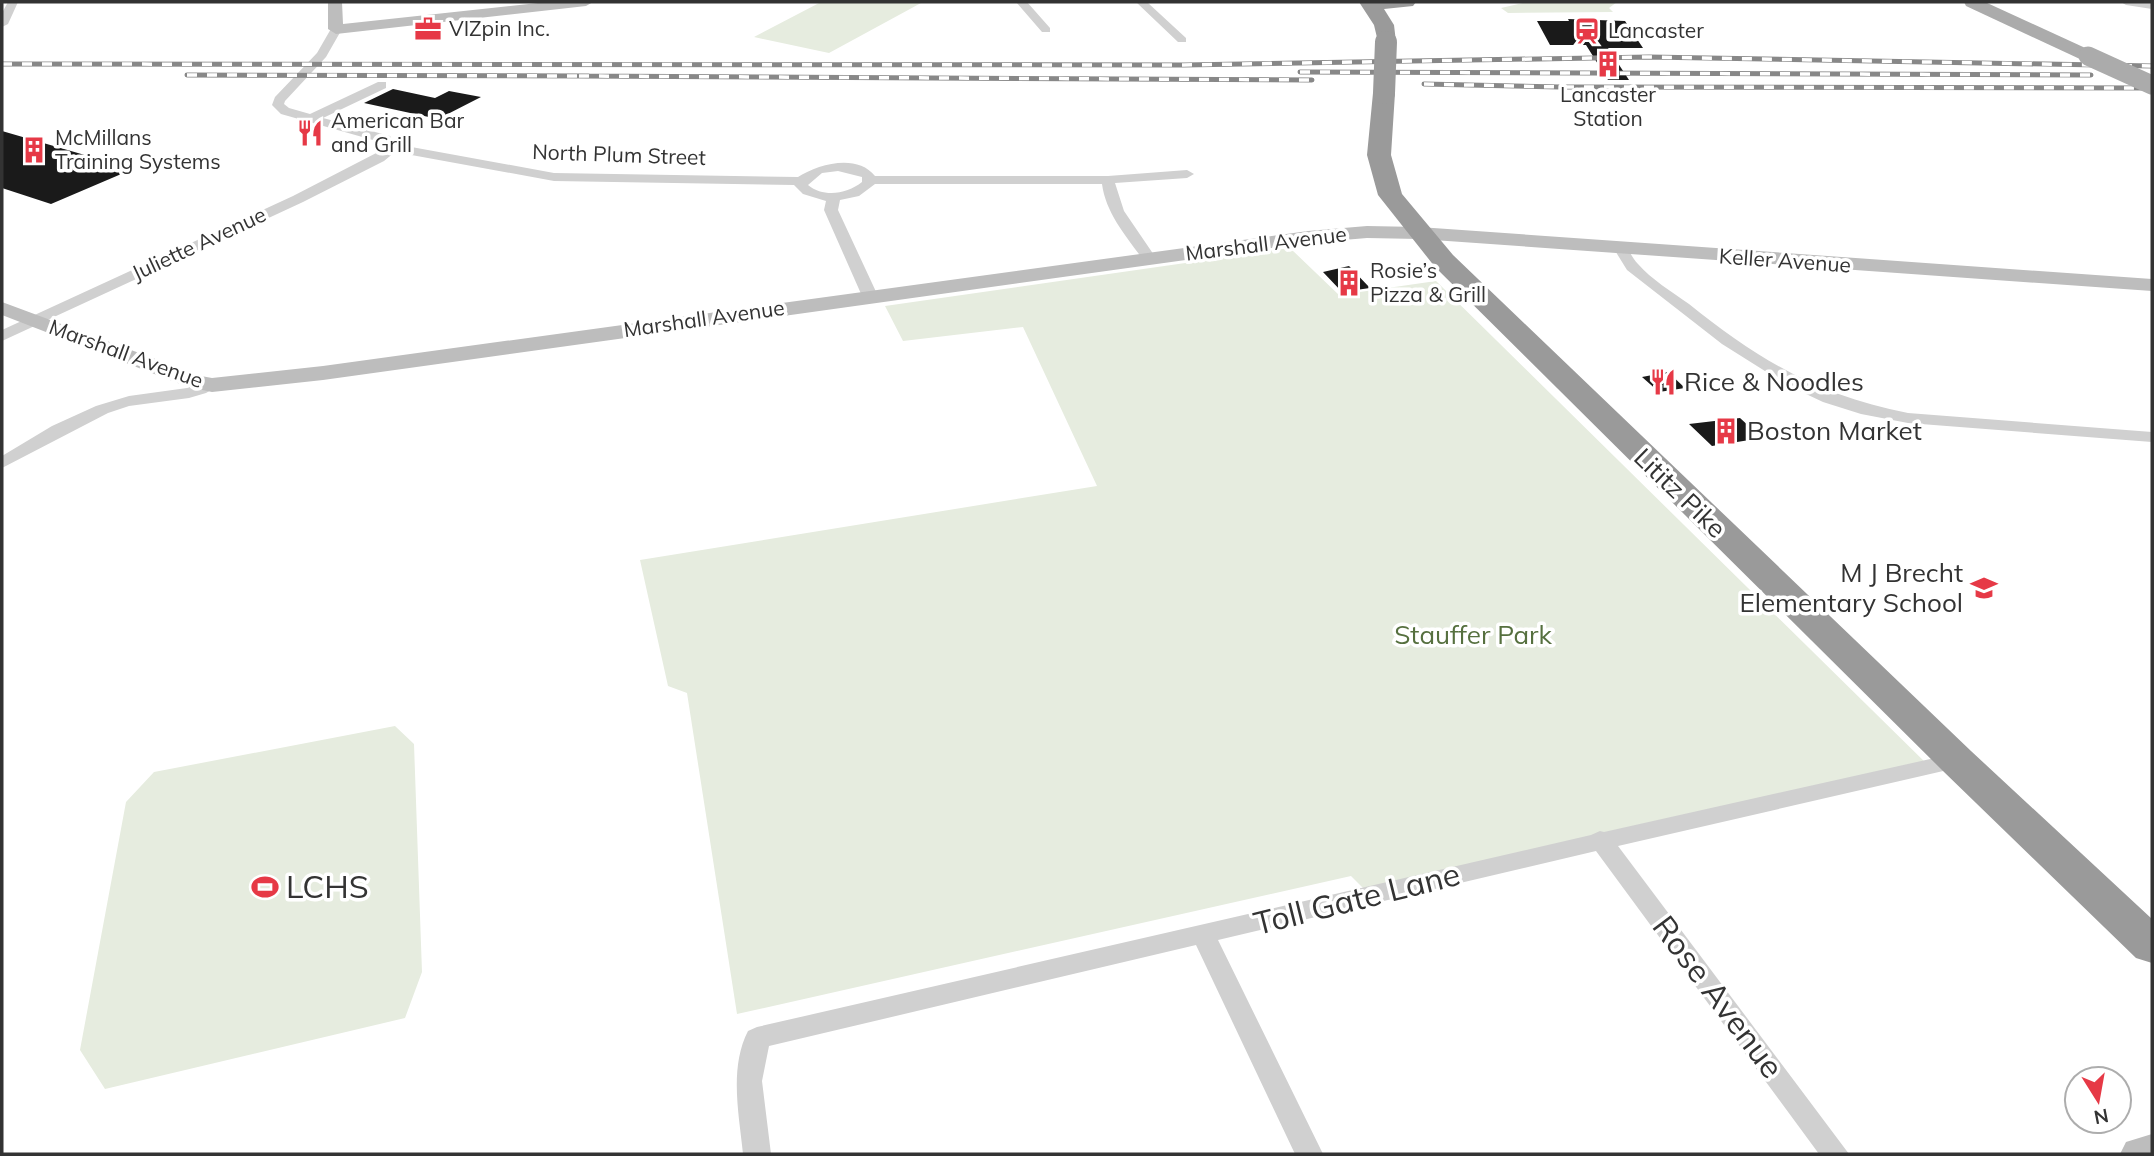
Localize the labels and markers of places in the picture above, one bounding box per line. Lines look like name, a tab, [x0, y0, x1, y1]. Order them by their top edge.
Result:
office icon: VIZpin Inc.	[413, 14, 443, 44]
place label: VIZpin Inc.	[449, 15, 550, 41]
station icon: Lancaster	[1572, 16, 1602, 46]
place label: Lancaster	[1608, 17, 1704, 43]
building icon: Lancaster Station	[1593, 49, 1623, 79]
place label: Lancaster Station	[1560, 81, 1656, 131]
place label: American Bar and Grill	[331, 107, 464, 157]
restaurant icon: American Bar and Grill	[295, 118, 325, 148]
place label: McMillans Training Systems	[55, 124, 221, 174]
building icon: McMillans Training Systems	[19, 135, 49, 165]
place label: Rosie’s Pizza & Grill	[1370, 257, 1486, 307]
building icon: Rosie’s Pizza & Grill	[1334, 268, 1364, 298]
place label: Rice & Noodles	[1684, 365, 1864, 398]
restaurant icon: Rice & Noodles	[1648, 367, 1678, 397]
place label: Boston Market	[1747, 414, 1922, 447]
building icon: Boston Market	[1711, 416, 1741, 446]
place label: M J Brecht Elementary School	[1739, 556, 1963, 619]
school or university icon: M J Brecht Elementary School	[1969, 573, 1999, 603]
place label: LCHS	[286, 866, 369, 906]
sports icon: LCHS	[250, 872, 280, 902]

